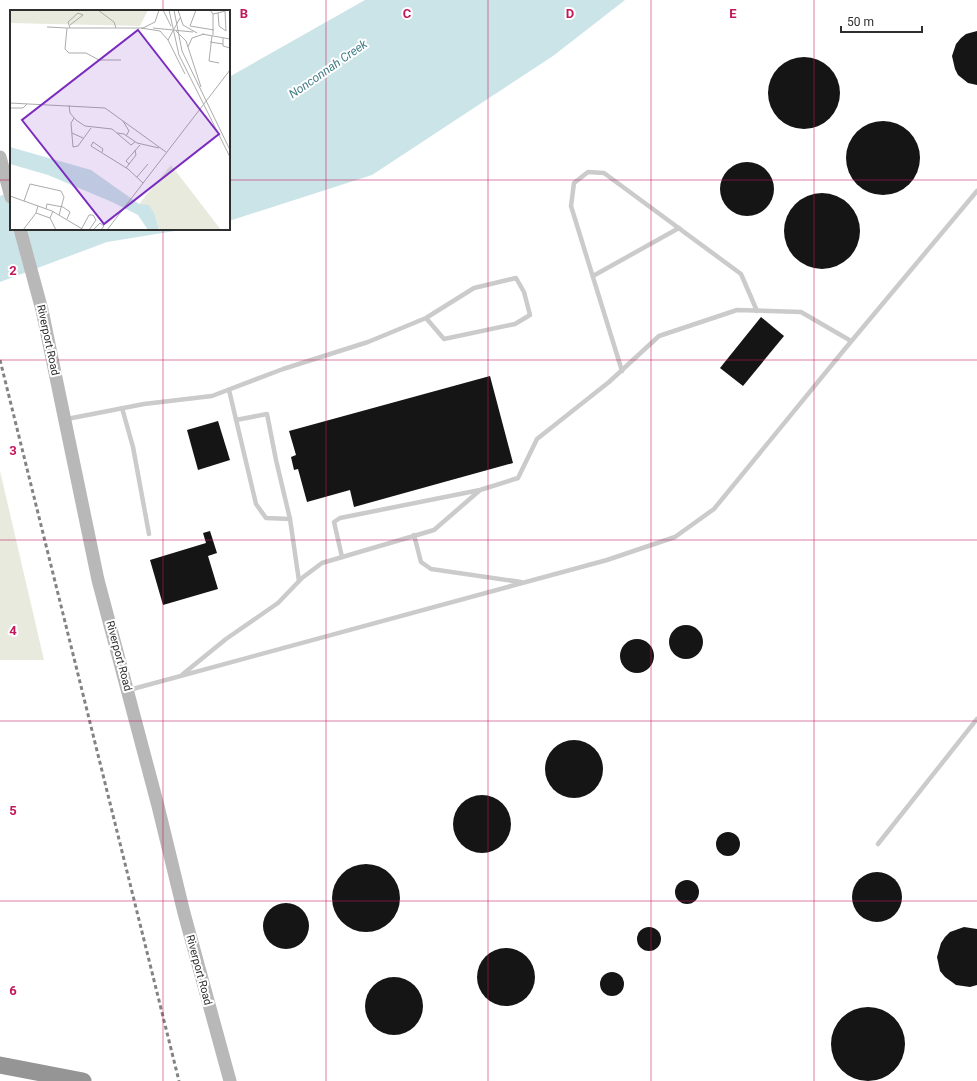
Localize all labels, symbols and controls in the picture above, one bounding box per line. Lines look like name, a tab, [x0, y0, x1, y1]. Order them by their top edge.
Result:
text: B	[240, 6, 248, 21]
text: C	[403, 6, 412, 21]
text: D	[566, 6, 574, 21]
text: E	[729, 6, 737, 21]
scale bar	[841, 8, 922, 34]
inset map	[10, 10, 230, 230]
text: 50 m	[847, 15, 874, 29]
water label: Nonconnah Creek	[286, 36, 371, 101]
text: 2	[9, 263, 17, 278]
street label: Riverport Road	[34, 303, 62, 377]
text: 3	[9, 443, 17, 458]
street label: Riverport Road	[103, 619, 135, 693]
text: 4	[9, 623, 17, 638]
text: 5	[9, 803, 17, 818]
street label: Riverport Road	[183, 933, 215, 1007]
text: 6	[9, 983, 17, 998]

